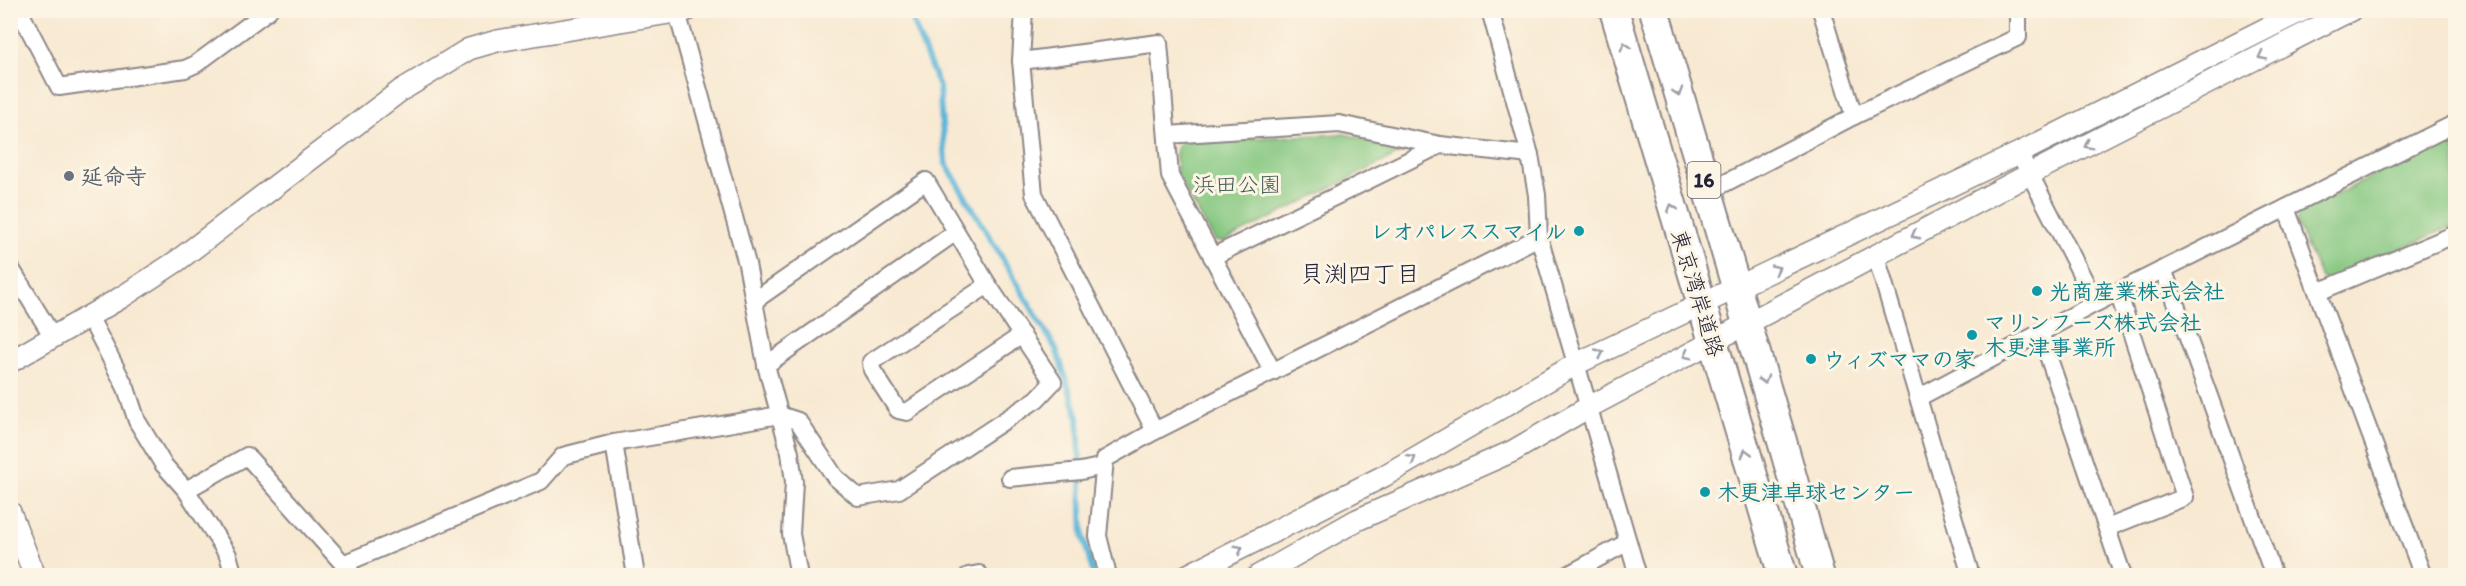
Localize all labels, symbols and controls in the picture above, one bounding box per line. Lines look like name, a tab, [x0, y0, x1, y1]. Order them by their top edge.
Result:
one-way arrow	[1620, 41, 1632, 52]
one-way arrow	[2258, 49, 2268, 60]
one-way arrow	[1671, 86, 1683, 97]
one-way arrow	[2084, 137, 2095, 149]
road number: 16	[1688, 162, 1720, 198]
place label: 延命寺	[81, 163, 147, 190]
marker: 延命寺	[62, 169, 76, 183]
park label: 浜田公園	[1193, 171, 1281, 198]
one-way arrow	[1667, 203, 1679, 214]
place label: レオパレススマイル	[1370, 218, 1567, 245]
marker: レオパレススマイル	[1572, 224, 1586, 238]
street label: 東京湾岸道路	[1665, 226, 1730, 360]
one-way arrow	[1911, 228, 1922, 239]
district label: 貝渕四丁目	[1300, 259, 1420, 288]
one-way arrow	[1769, 265, 1780, 277]
place label: 光商産業株式会社	[2049, 278, 2225, 305]
marker: 光商産業株式会社	[2030, 284, 2044, 298]
place label: マリンフーズ株式会社 木更津事業所	[1984, 309, 2202, 361]
marker: マリンフーズ株式会社 木更津事業所	[1965, 328, 1979, 342]
place label: ウィズママの家	[1823, 346, 1976, 373]
one-way arrow	[1683, 348, 1694, 360]
one-way arrow	[1593, 349, 1604, 361]
marker: ウィズママの家	[1804, 352, 1818, 366]
one-way arrow	[1757, 374, 1769, 385]
one-way arrow	[1741, 448, 1753, 459]
one-way arrow	[1406, 455, 1416, 467]
place label: 木更津卓球センター	[1717, 479, 1915, 506]
marker: 木更津卓球センター	[1698, 485, 1712, 499]
one-way arrow	[1232, 545, 1243, 556]

